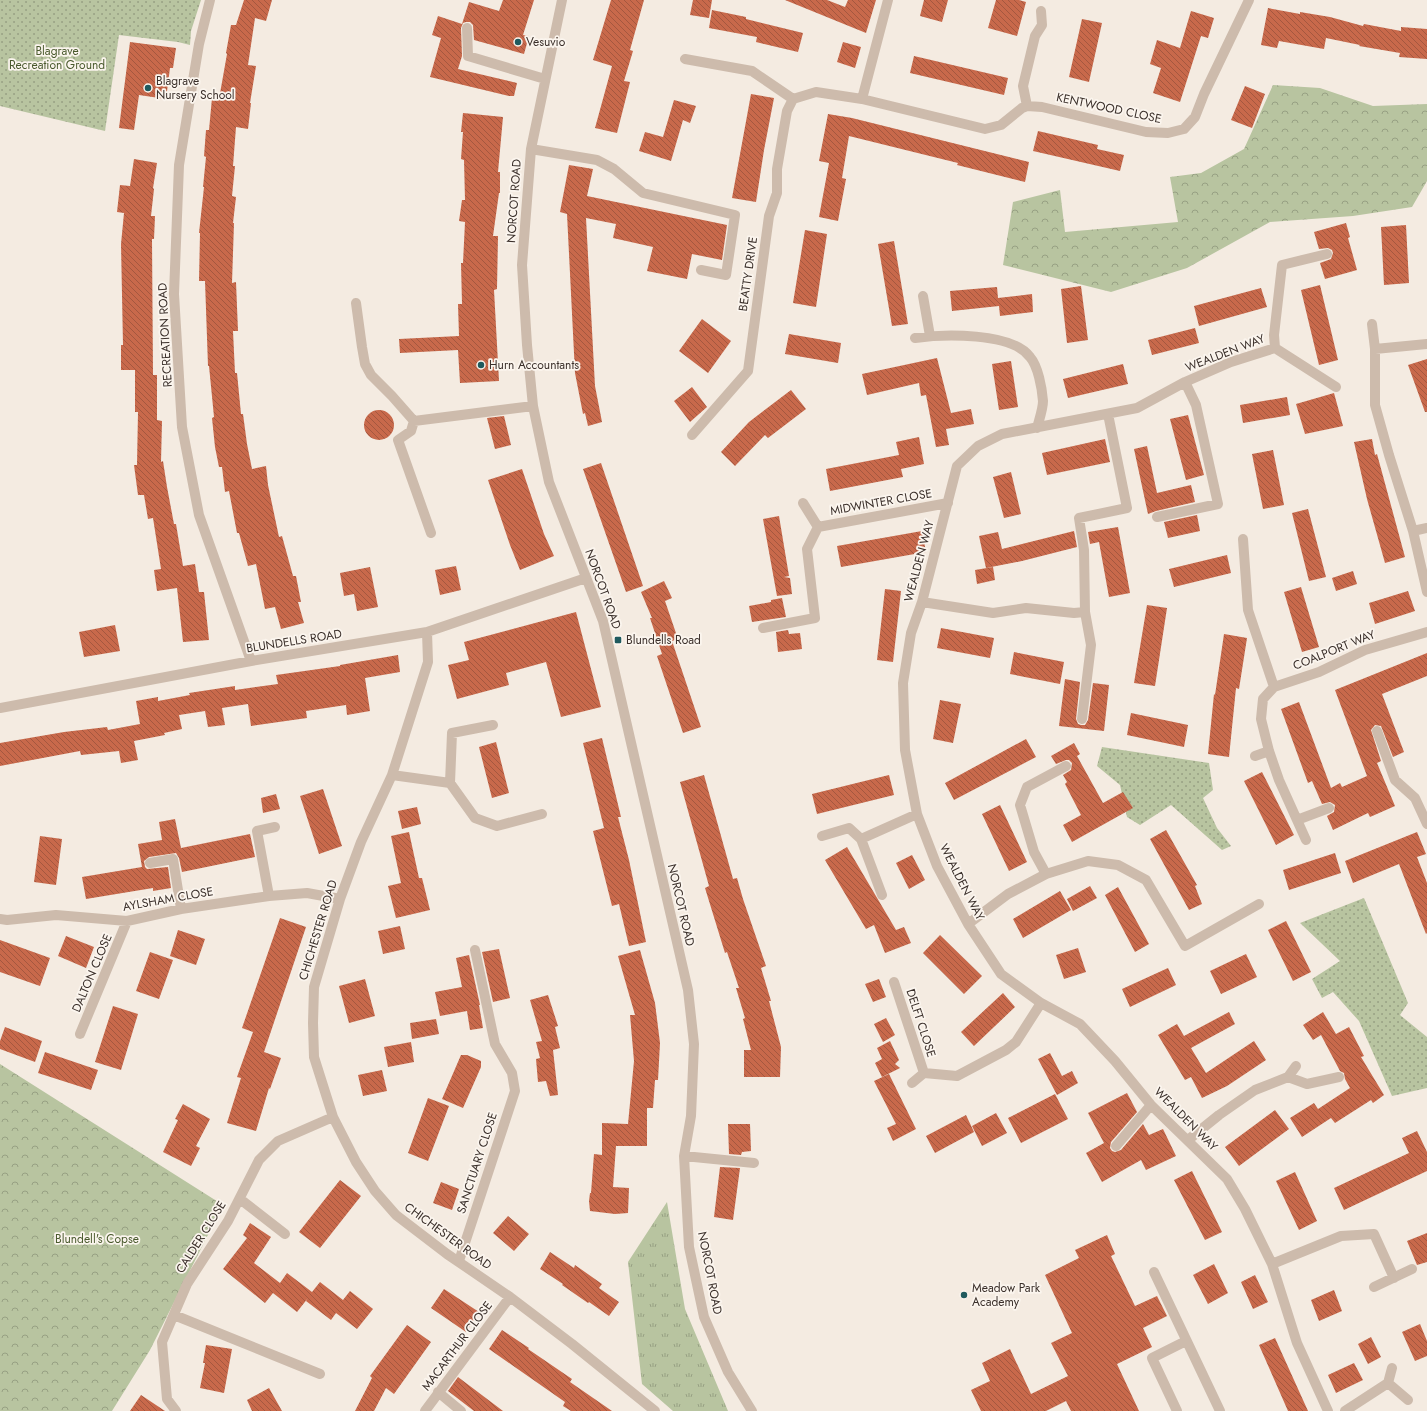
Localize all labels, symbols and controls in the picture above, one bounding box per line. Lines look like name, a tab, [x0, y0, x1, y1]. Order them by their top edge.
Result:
place label: Vesuvio	[526, 33, 566, 51]
marker: Vesuvio	[513, 37, 523, 47]
park label: Blagrave Recreation Ground	[9, 42, 105, 74]
place label: Blagrave Nursery School	[156, 72, 235, 104]
marker: Blagrave Nursery School	[143, 83, 153, 93]
street label: KENTWOOD CLOSE	[1055, 88, 1163, 128]
street label: NORCOT ROAD	[502, 158, 526, 244]
street label: BEATTY DRIVE	[734, 236, 762, 312]
street label: RECREATION ROAD	[153, 282, 177, 388]
street label: WEALDEN WAY	[1183, 329, 1268, 376]
place label: Hurn Accountants	[489, 356, 579, 374]
marker: Hurn Accountants	[476, 360, 486, 370]
street label: MIDWINTER CLOSE	[829, 484, 933, 520]
street label: WEALDEN WAY	[899, 518, 939, 604]
street label: NORCOT ROAD	[580, 546, 626, 632]
street label: BLUNDELLS ROAD	[245, 625, 343, 657]
street label: COALPORT WAY	[1290, 625, 1378, 675]
place label: Blundells Road	[626, 631, 701, 649]
marker: Blundells Road	[613, 635, 623, 645]
street label: WEALDEN WAY	[935, 841, 989, 924]
street label: NORCOT ROAD	[663, 862, 699, 948]
street label: CHICHESTER ROAD	[294, 878, 342, 982]
street label: AYLSHAM CLOSE	[121, 882, 215, 916]
street label: DALTON CLOSE	[67, 931, 117, 1015]
street label: DELFT CLOSE	[901, 987, 941, 1059]
street label: WEALDEN WAY	[1150, 1083, 1222, 1155]
street label: SANCTUARY CLOSE	[452, 1110, 502, 1216]
street label: CALDER CLOSE	[172, 1197, 230, 1277]
street label: CHICHESTER ROAD	[401, 1198, 495, 1274]
park label: Blundell's Copse	[55, 1230, 139, 1248]
street label: NORCOT ROAD	[693, 1230, 727, 1316]
place label: Meadow Park Academy	[972, 1279, 1041, 1311]
marker: Meadow Park Academy	[959, 1290, 969, 1300]
street label: MACARTHUR CLOSE	[417, 1298, 497, 1394]

